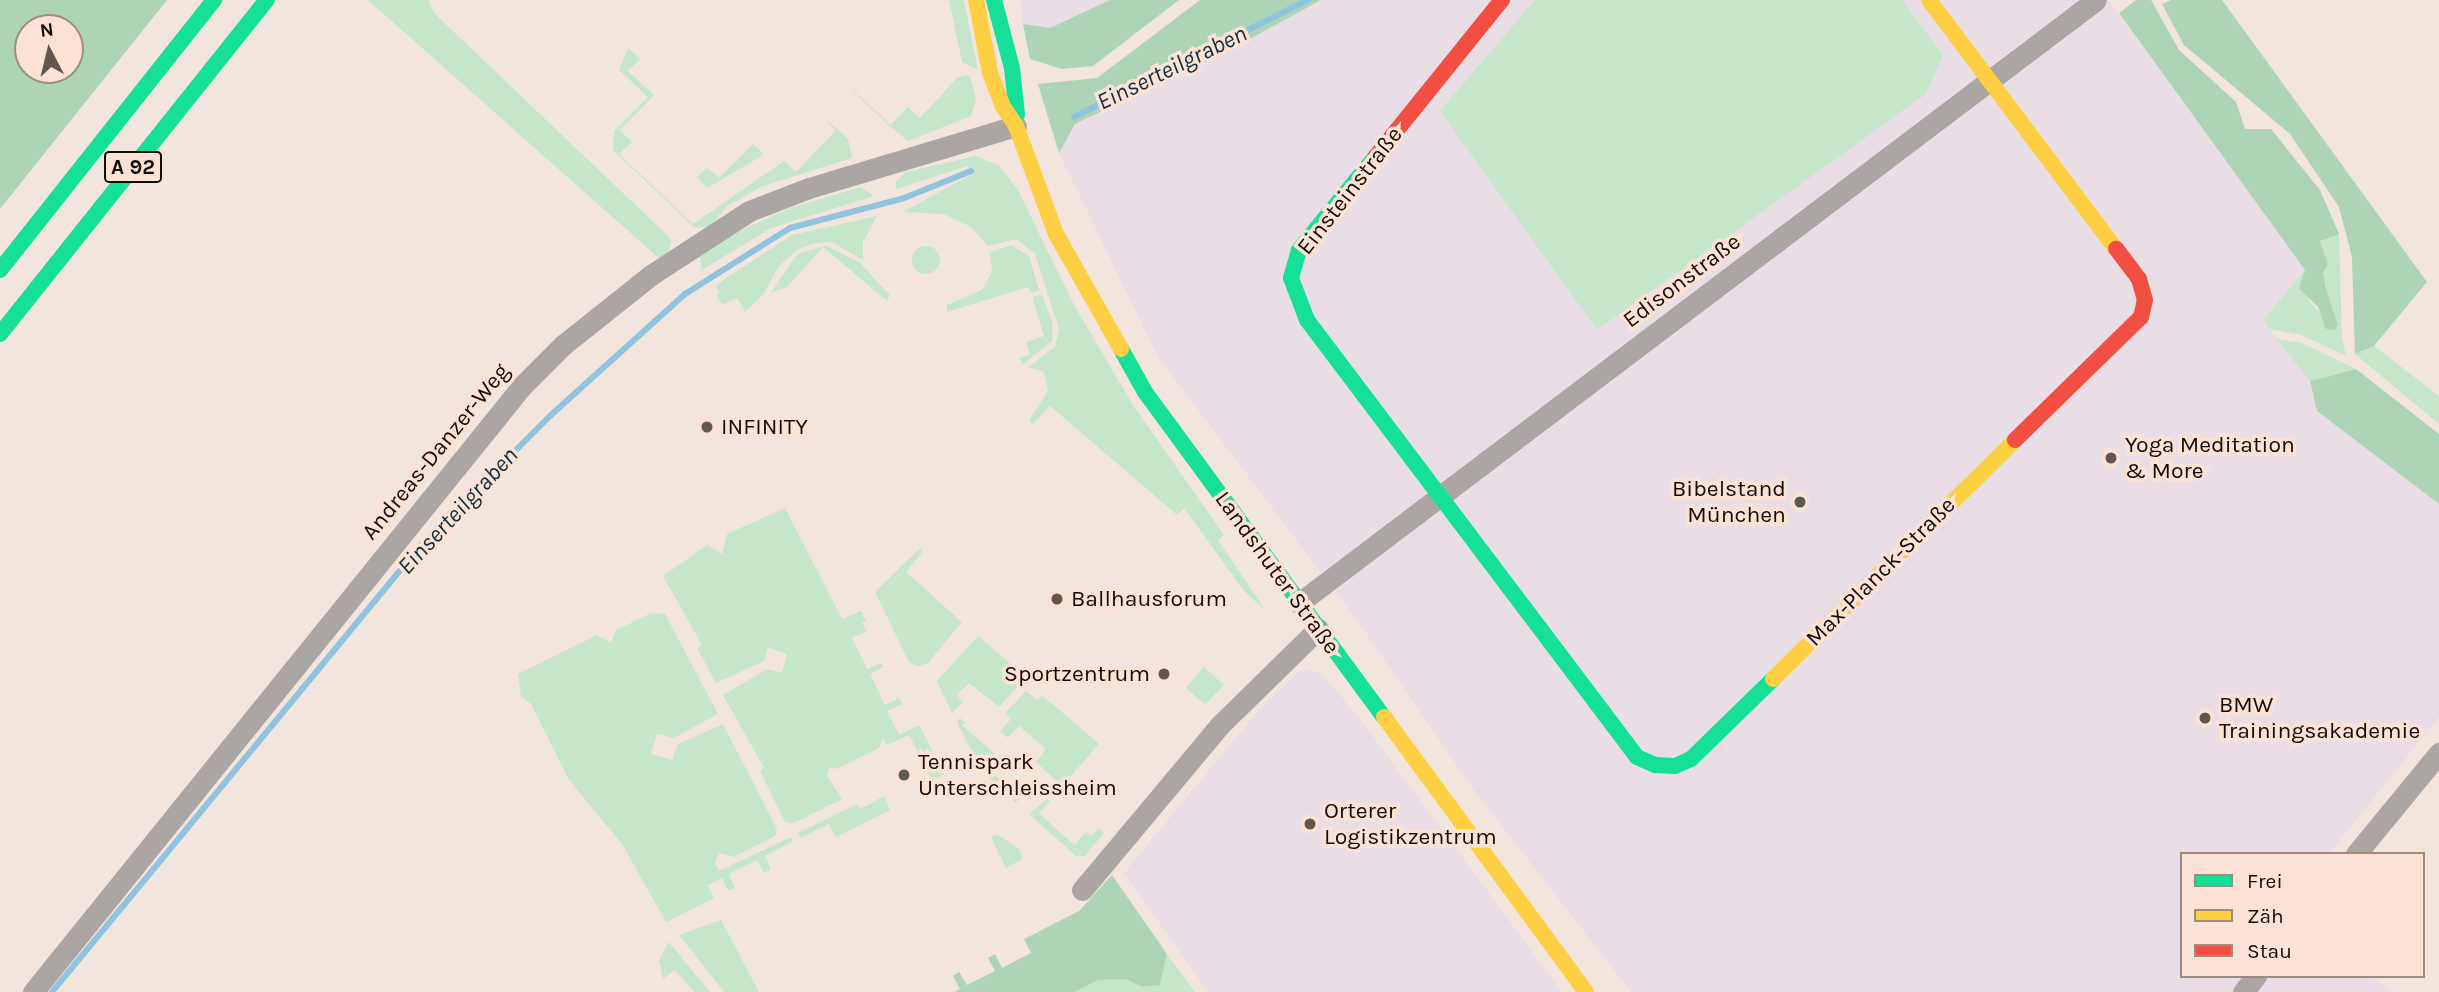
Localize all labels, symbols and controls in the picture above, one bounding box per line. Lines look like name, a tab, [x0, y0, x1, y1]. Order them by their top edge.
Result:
north arrow	[14, 14, 84, 84]
text: N	[39, 18, 55, 42]
water label: Einserteilgraben	[1092, 19, 1252, 117]
street label: Einsteinstraße	[1292, 122, 1408, 260]
road number: A 92	[103, 150, 163, 184]
street label: Edisonstraße	[1618, 228, 1746, 334]
street label: Andreas-Danzer-Weg	[356, 358, 516, 546]
place label: INFINITY	[721, 413, 808, 441]
marker: INFINITY	[699, 419, 715, 435]
place label: Yoga Meditation & More	[2125, 431, 2295, 485]
water label: Einserteilgraben	[392, 441, 524, 581]
marker: Yoga Meditation & More	[2103, 450, 2119, 466]
place label: Bibelstand München	[1672, 475, 1786, 529]
street label: Landshuter Straße	[1209, 486, 1345, 660]
street label: Max-Planck-Straße	[1801, 492, 1961, 652]
marker: Bibelstand München	[1792, 494, 1808, 510]
place label: Ballhausforum	[1071, 585, 1227, 613]
marker: Ballhausforum	[1049, 591, 1065, 607]
place label: Sportzentrum	[1004, 660, 1150, 688]
marker: Sportzentrum	[1156, 666, 1172, 682]
place label: BMW Trainingsakademie	[2219, 691, 2420, 745]
marker: BMW Trainingsakademie	[2197, 710, 2213, 726]
place label: Tennispark Unterschleissheim	[918, 748, 1117, 802]
marker: Tennispark Unterschleissheim	[896, 767, 912, 783]
place label: Orterer Logistikzentrum	[1324, 797, 1497, 851]
marker: Orterer Logistikzentrum	[1302, 816, 1318, 832]
legend	[2180, 852, 2425, 978]
text: Frei	[2247, 869, 2283, 893]
text: Zäh	[2247, 904, 2284, 928]
text: Stau	[2247, 939, 2292, 963]

